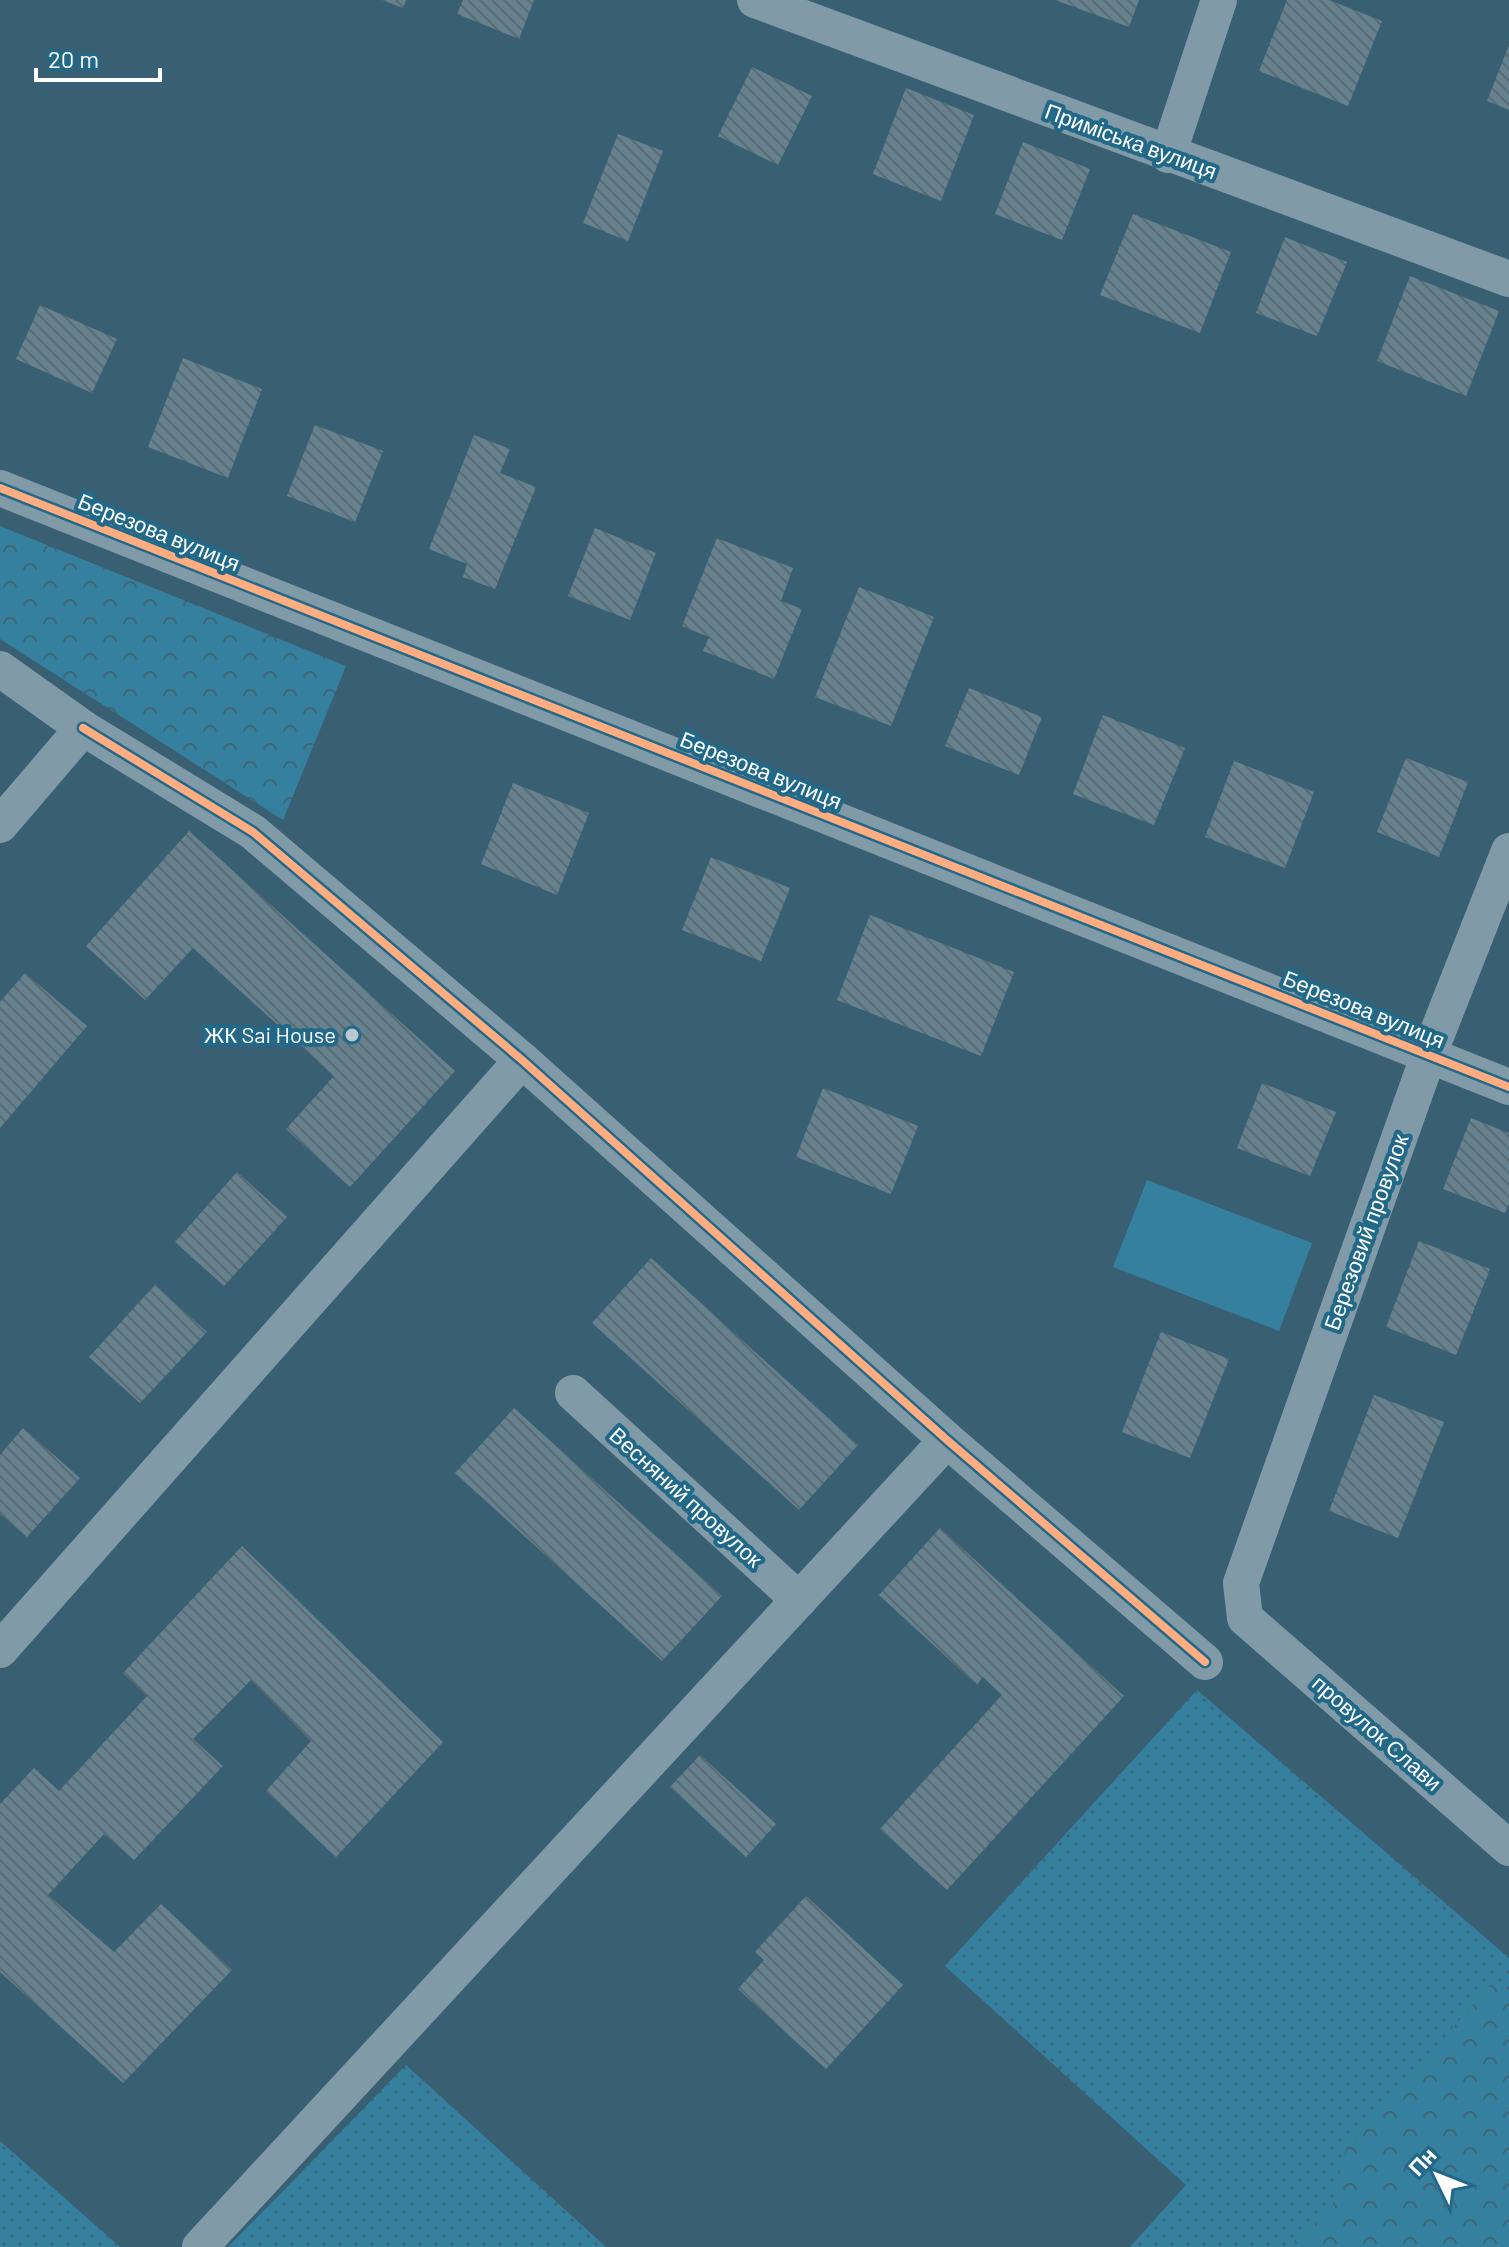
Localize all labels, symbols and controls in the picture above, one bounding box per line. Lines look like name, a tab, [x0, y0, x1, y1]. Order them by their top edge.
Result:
scale bar	[36, 32, 160, 82]
text: 20 m	[48, 44, 99, 73]
street label: Приміська вулиця	[1042, 97, 1221, 184]
street label: Березова вулиця	[74, 487, 244, 576]
street label: Березова вулиця	[676, 725, 846, 814]
street label: Березова вулиця	[1279, 964, 1449, 1053]
place label: ЖК Sai House	[204, 1021, 336, 1047]
marker: ЖК Sai House	[343, 1026, 361, 1044]
street label: Березовий провулок	[1318, 1130, 1414, 1333]
street label: Весняний провулок	[604, 1421, 769, 1573]
street label: провулок Слави	[1307, 1669, 1447, 1796]
north arrow	[1397, 2135, 1477, 2215]
text: Пн	[1402, 2141, 1441, 2180]

